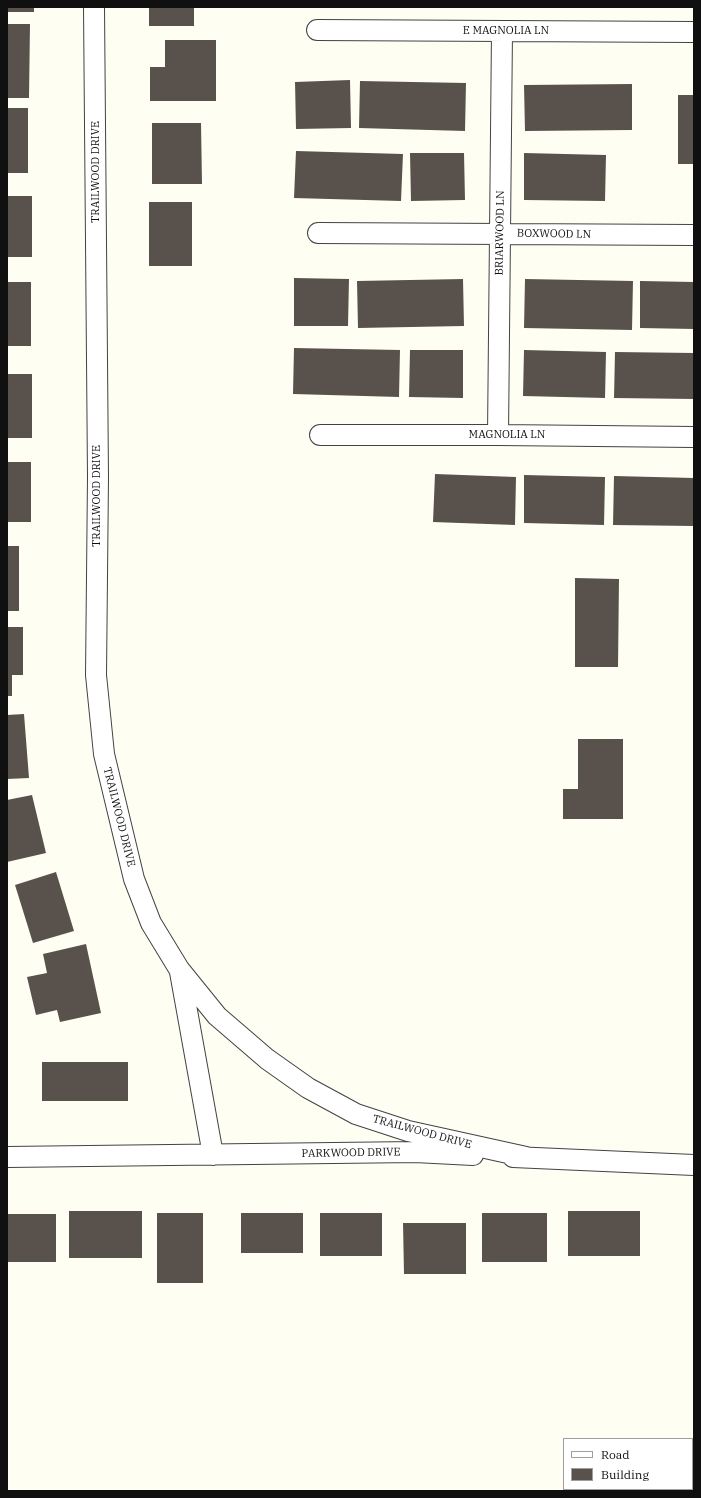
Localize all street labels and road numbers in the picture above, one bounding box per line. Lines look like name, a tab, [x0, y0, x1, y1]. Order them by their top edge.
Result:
street label: E MAGNOLIA LN	[463, 24, 549, 38]
street label: TRAILWOOD DRIVE	[89, 121, 103, 223]
street label: BRIARWOOD LN	[493, 190, 507, 276]
street label: BOXWOOD LN	[517, 227, 591, 241]
street label: MAGNOLIA LN	[469, 428, 545, 442]
street label: TRAILWOOD DRIVE	[90, 445, 104, 547]
street label: TRAILWOOD DRIVE	[100, 766, 138, 868]
street label: TRAILWOOD DRIVE	[371, 1112, 473, 1152]
street label: PARKWOOD DRIVE	[301, 1146, 401, 1160]

